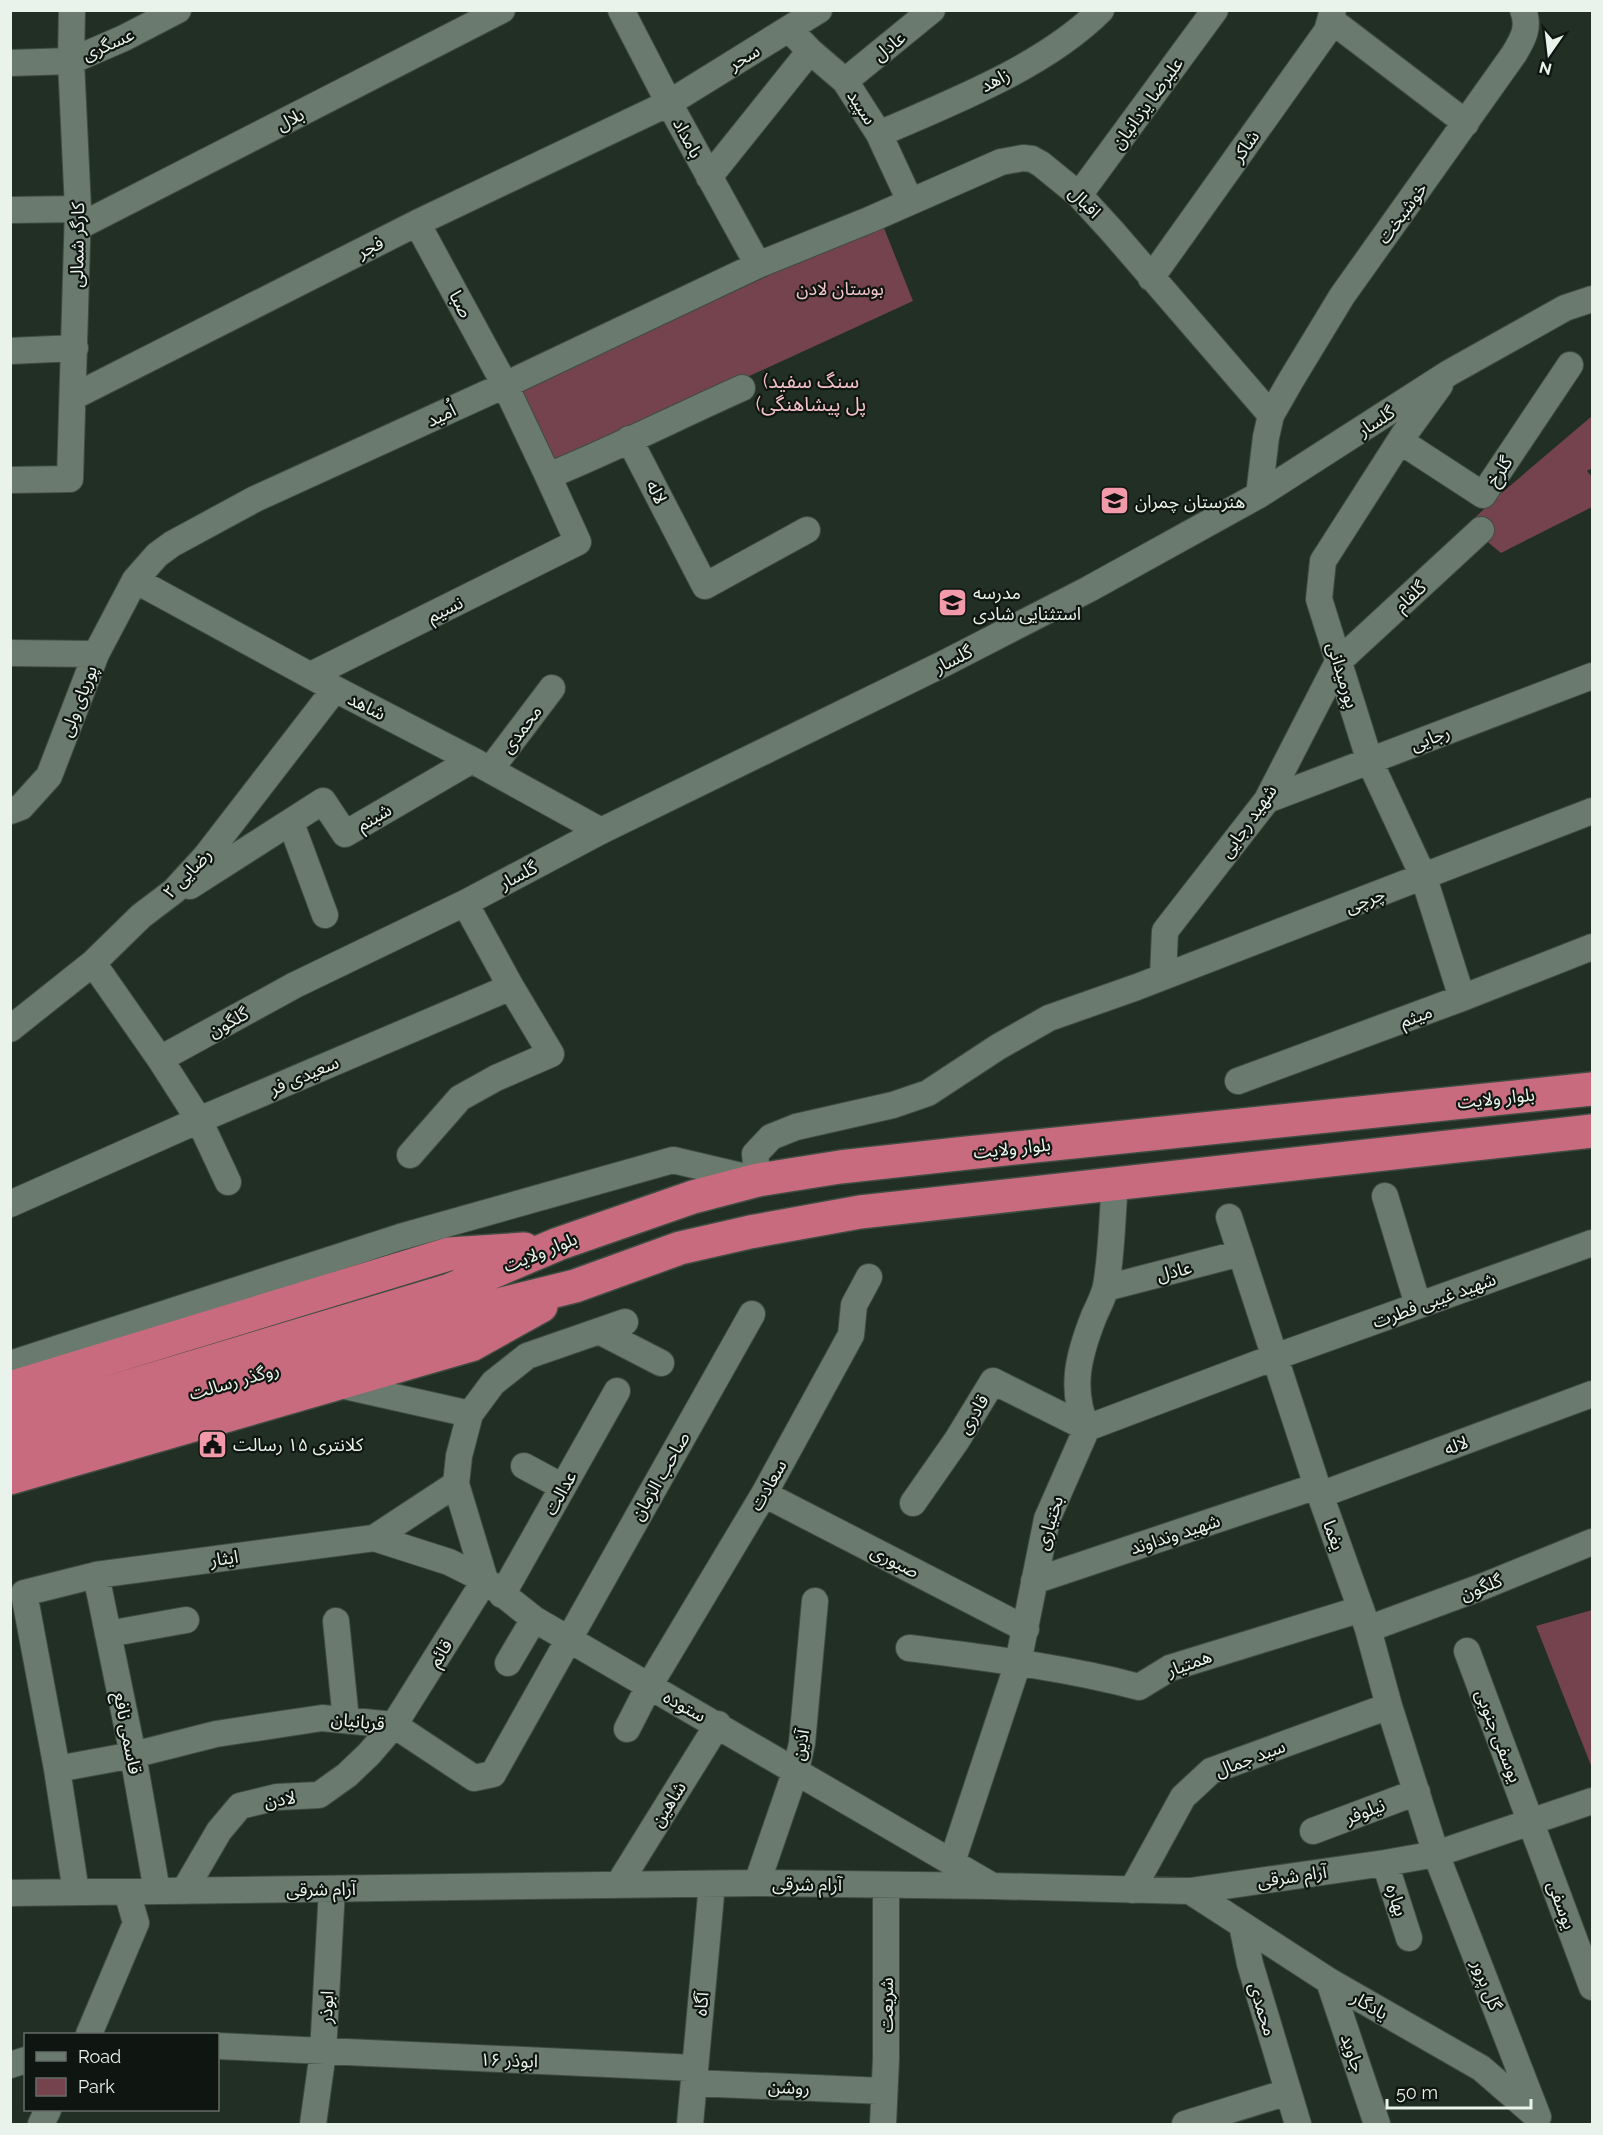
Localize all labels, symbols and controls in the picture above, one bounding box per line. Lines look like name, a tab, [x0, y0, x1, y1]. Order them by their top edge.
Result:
street label: عسگری	[79, 23, 137, 66]
north arrow	[1519, 24, 1579, 84]
street label: عادل	[869, 27, 910, 66]
street label: سحر	[724, 40, 764, 76]
street label: علیرضا یزدانیان	[1107, 53, 1188, 153]
text: N	[1537, 57, 1554, 79]
street label: زاهد	[977, 64, 1014, 97]
street label: سپید	[842, 86, 881, 129]
street label: بلال	[273, 103, 308, 136]
street label: بامداد	[669, 115, 707, 161]
street label: شاکر	[1226, 126, 1264, 167]
street label: خوشبخت	[1373, 178, 1432, 248]
street label: اقبال	[1064, 182, 1105, 223]
street label: کارگر شمالی	[66, 202, 89, 288]
street label: فجر	[352, 232, 387, 264]
park label: بوستان لادن	[796, 278, 884, 300]
street label: صبا	[445, 287, 477, 321]
district label: (سنگ سفید (پل پیشاهنگی	[756, 369, 866, 417]
street label: اُمید	[422, 397, 459, 431]
street label: گلسار	[1353, 401, 1400, 442]
street label: گلرخ	[1482, 452, 1519, 492]
street label: لاله	[642, 477, 672, 507]
school or university icon: هنرستان چمران	[1098, 485, 1130, 517]
place label: هنرستان چمران	[1135, 491, 1245, 513]
street label: گلفام	[1390, 576, 1433, 619]
place label: مدرسه استثنایی شادی	[973, 582, 1081, 625]
school or university icon: مدرسه استثنایی شادی	[936, 586, 968, 618]
street label: نسیم	[424, 591, 468, 629]
street label: پورمیدانی	[1322, 639, 1363, 711]
street label: گلسار	[930, 640, 977, 679]
street label: پوریای ولی	[55, 662, 102, 740]
street label: شاهد	[345, 688, 389, 724]
street label: محمدی	[496, 701, 547, 758]
street label: رجایی	[1407, 721, 1453, 756]
street label: شهید رجایی	[1215, 780, 1282, 862]
street label: شبنم	[353, 799, 397, 838]
street label: رضایی ۲	[158, 844, 216, 903]
street label: گلسار	[495, 856, 542, 895]
street label: چرچی	[1342, 883, 1388, 918]
street label: میثم	[1397, 1000, 1436, 1034]
street label: گلگون	[204, 1002, 253, 1042]
street label: سعیدی فر	[265, 1051, 342, 1100]
street label: بلوار ولایت	[1456, 1083, 1536, 1114]
street label: بلوار ولایت	[972, 1133, 1052, 1164]
street label: بلوار ولایت	[500, 1228, 580, 1277]
street label: عادل	[1154, 1257, 1194, 1286]
street label: شهید غیبی فطرت	[1369, 1268, 1499, 1333]
street label: روگذر رسالت	[187, 1358, 282, 1405]
street label: قادری	[953, 1391, 994, 1438]
public building icon: کلانتری ۱۵ رسالت	[196, 1428, 228, 1460]
street label: صاحب الزمان	[626, 1428, 695, 1525]
street label: لاله	[1441, 1431, 1471, 1459]
place label: کلانتری ۱۵ رسالت	[233, 1434, 364, 1456]
street label: سعادت	[745, 1456, 791, 1514]
street label: عدالت	[539, 1467, 581, 1519]
street label: بختیاری	[1031, 1494, 1068, 1553]
street label: شهید ونداوند	[1127, 1510, 1223, 1558]
street label: یغما	[1319, 1517, 1349, 1553]
street label: صبوری	[867, 1540, 923, 1583]
street label: ایثار	[208, 1546, 240, 1571]
street label: گلگون	[1457, 1569, 1506, 1605]
street label: قائم	[424, 1635, 459, 1672]
street label: همتیار	[1163, 1645, 1215, 1682]
street label: ستوده	[660, 1686, 710, 1727]
street label: یوسفی جنوبی	[1471, 1686, 1526, 1786]
street label: قاسمی نافع	[106, 1690, 146, 1777]
street label: قربانیان	[330, 1708, 386, 1735]
street label: آذین	[787, 1727, 814, 1762]
street label: سید جمال	[1212, 1735, 1289, 1782]
street label: شاهین	[646, 1777, 691, 1831]
street label: لادن	[263, 1786, 297, 1813]
street label: نیلوفر	[1341, 1794, 1388, 1829]
street label: آرام شرقی	[1256, 1861, 1329, 1895]
street label: آرام شرقی	[772, 1873, 843, 1899]
street label: آرام شرقی	[286, 1878, 357, 1904]
street label: یوسفی	[1543, 1878, 1580, 1932]
street label: بهاره	[1381, 1881, 1412, 1919]
street label: گل پرور	[1466, 1956, 1506, 2014]
street label: شریعت	[876, 1977, 898, 2033]
street label: محمدی	[1244, 1980, 1281, 2038]
street label: یادگار	[1347, 1986, 1392, 2025]
street label: ابوذر	[315, 1990, 338, 2025]
street label: آگاه	[689, 1990, 713, 2017]
street label: جاوید	[1337, 2031, 1369, 2075]
legend	[24, 2033, 219, 2111]
text: Road	[78, 2046, 121, 2067]
street label: ابوذر ۱۶	[480, 2048, 538, 2073]
scale bar	[1387, 2072, 1531, 2110]
text: Park	[78, 2076, 115, 2097]
street label: روشن	[768, 2076, 810, 2099]
text: 50 m	[1396, 2082, 1438, 2103]

